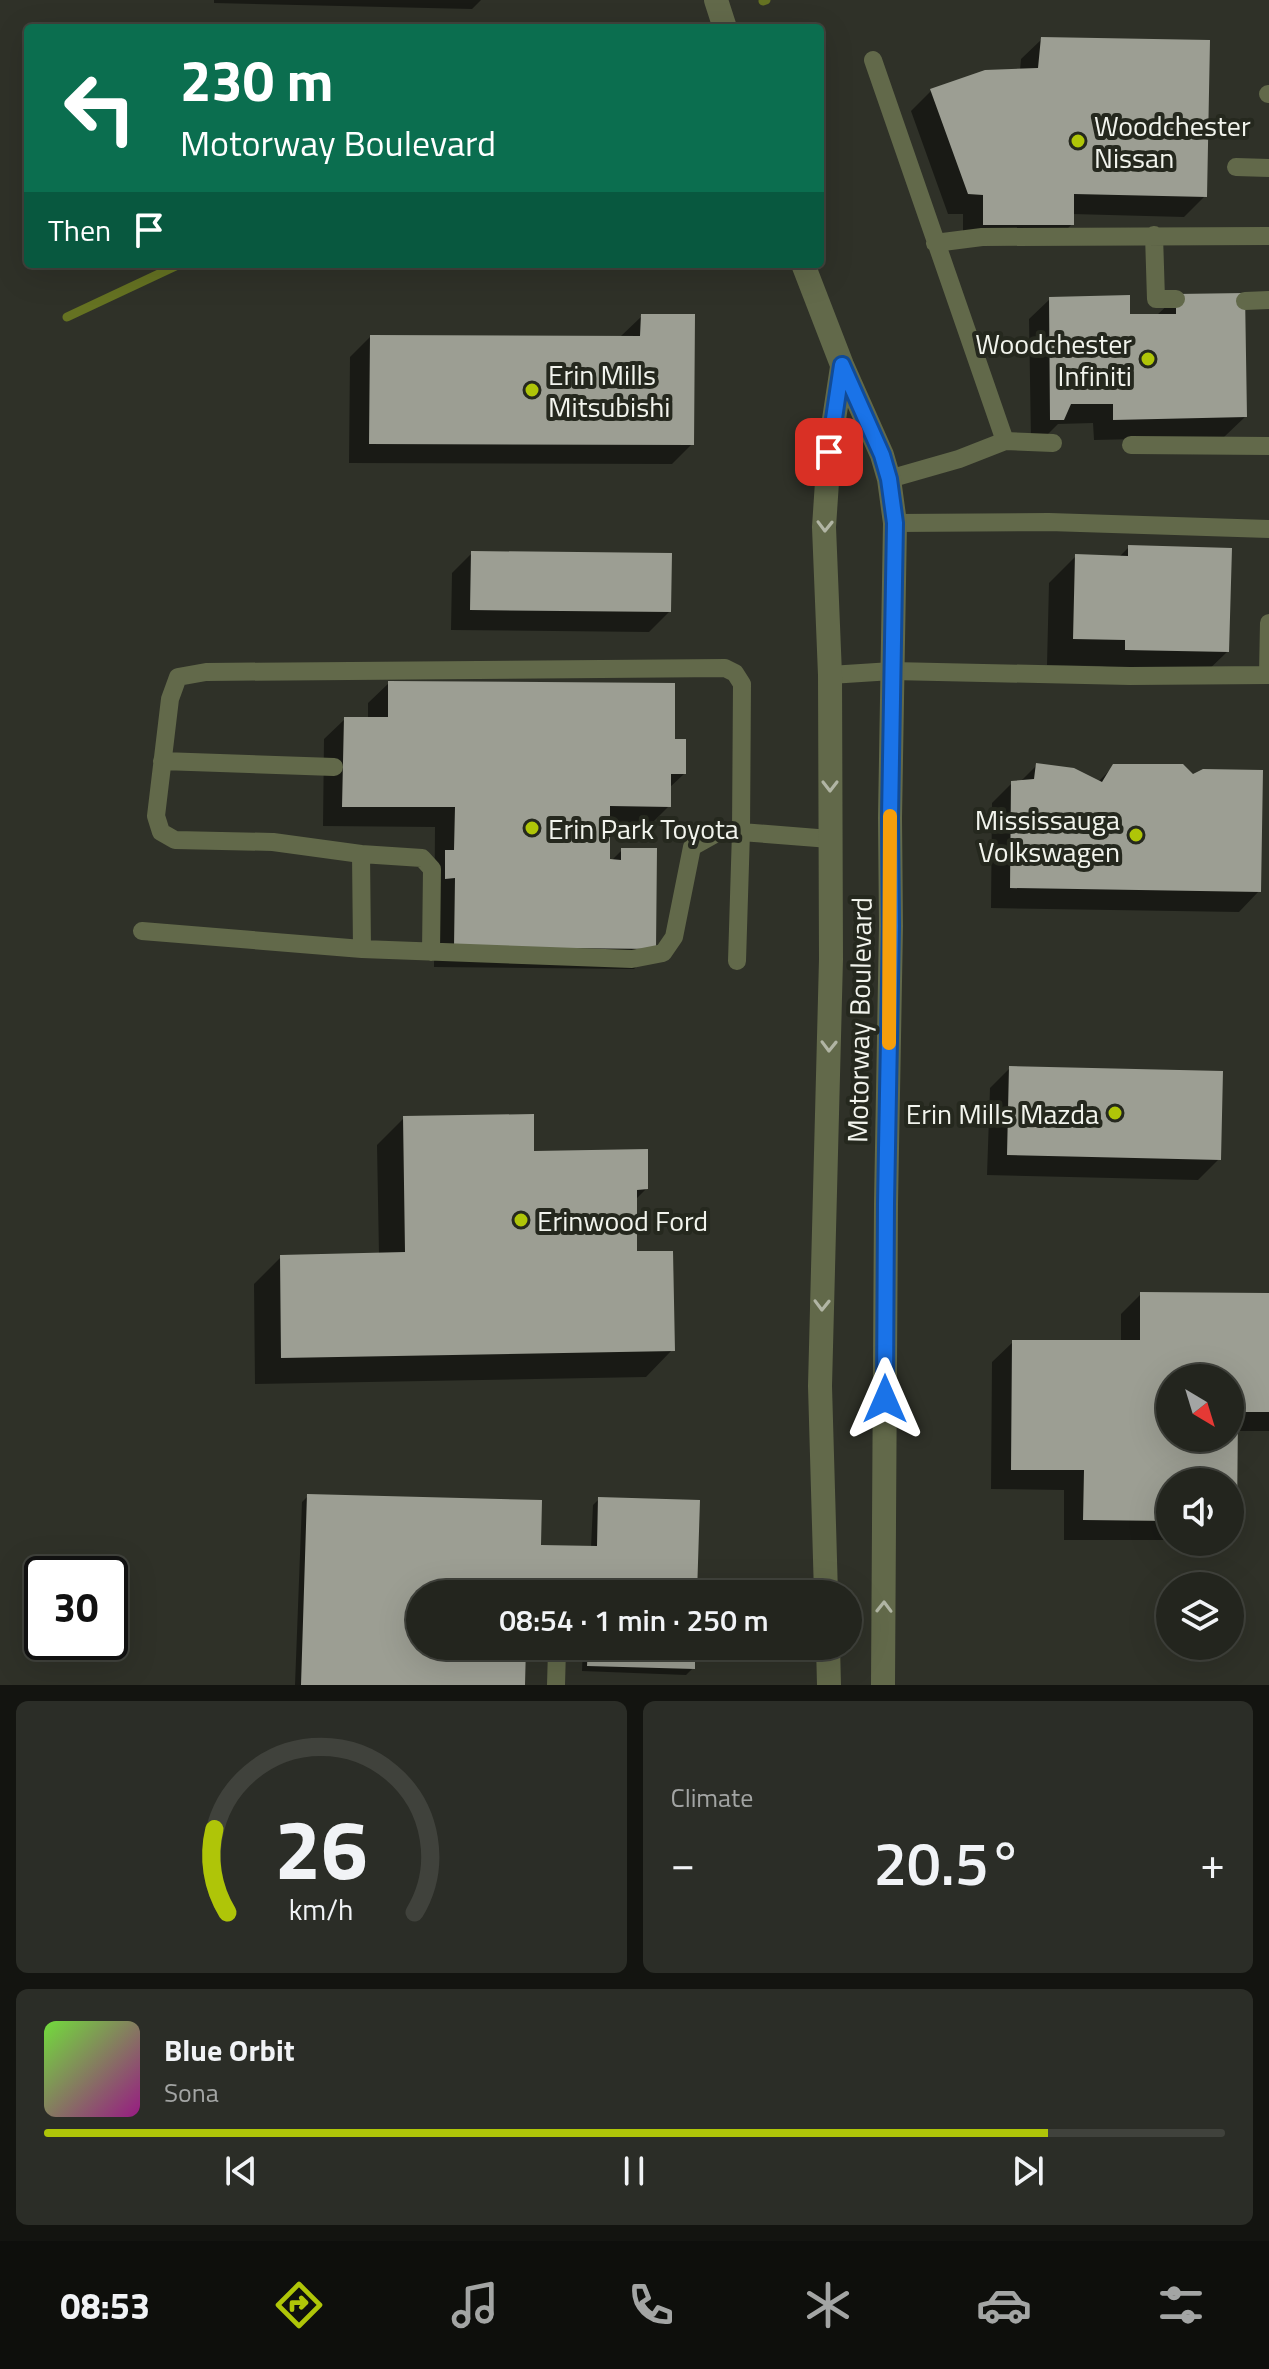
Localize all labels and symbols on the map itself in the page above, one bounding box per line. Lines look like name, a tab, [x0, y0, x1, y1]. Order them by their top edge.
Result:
place label: Woodchester Nissan	[1094, 104, 1251, 179]
marker: Woodchester Nissan	[1069, 132, 1087, 150]
place label: Woodchester Infiniti	[975, 322, 1132, 397]
marker: Woodchester Infiniti	[1139, 350, 1157, 368]
place label: Erin Mills Mitsubishi	[548, 353, 670, 428]
marker: Erin Mills Mitsubishi	[523, 381, 541, 399]
pin	[795, 418, 863, 486]
one-way arrow	[816, 520, 834, 533]
one-way arrow	[821, 780, 839, 793]
place label: Mississauga Volkswagen	[975, 798, 1120, 873]
place label: Erin Park Toyota	[548, 807, 739, 850]
marker: Erin Park Toyota	[523, 819, 541, 837]
marker: Mississauga Volkswagen	[1127, 826, 1145, 844]
street label: Motorway Boulevard	[835, 897, 883, 1143]
one-way arrow	[820, 1040, 837, 1053]
place label: Erin Mills Mazda	[906, 1092, 1099, 1135]
marker: Erin Mills Mazda	[1106, 1104, 1124, 1122]
place label: Erinwood Ford	[537, 1199, 708, 1242]
marker: Erinwood Ford	[512, 1211, 530, 1229]
one-way arrow	[813, 1299, 830, 1312]
position arrow	[843, 1357, 927, 1441]
north arrow	[1156, 1364, 1244, 1452]
speed limit sign: 30	[24, 1556, 128, 1660]
one-way arrow	[875, 1600, 893, 1613]

